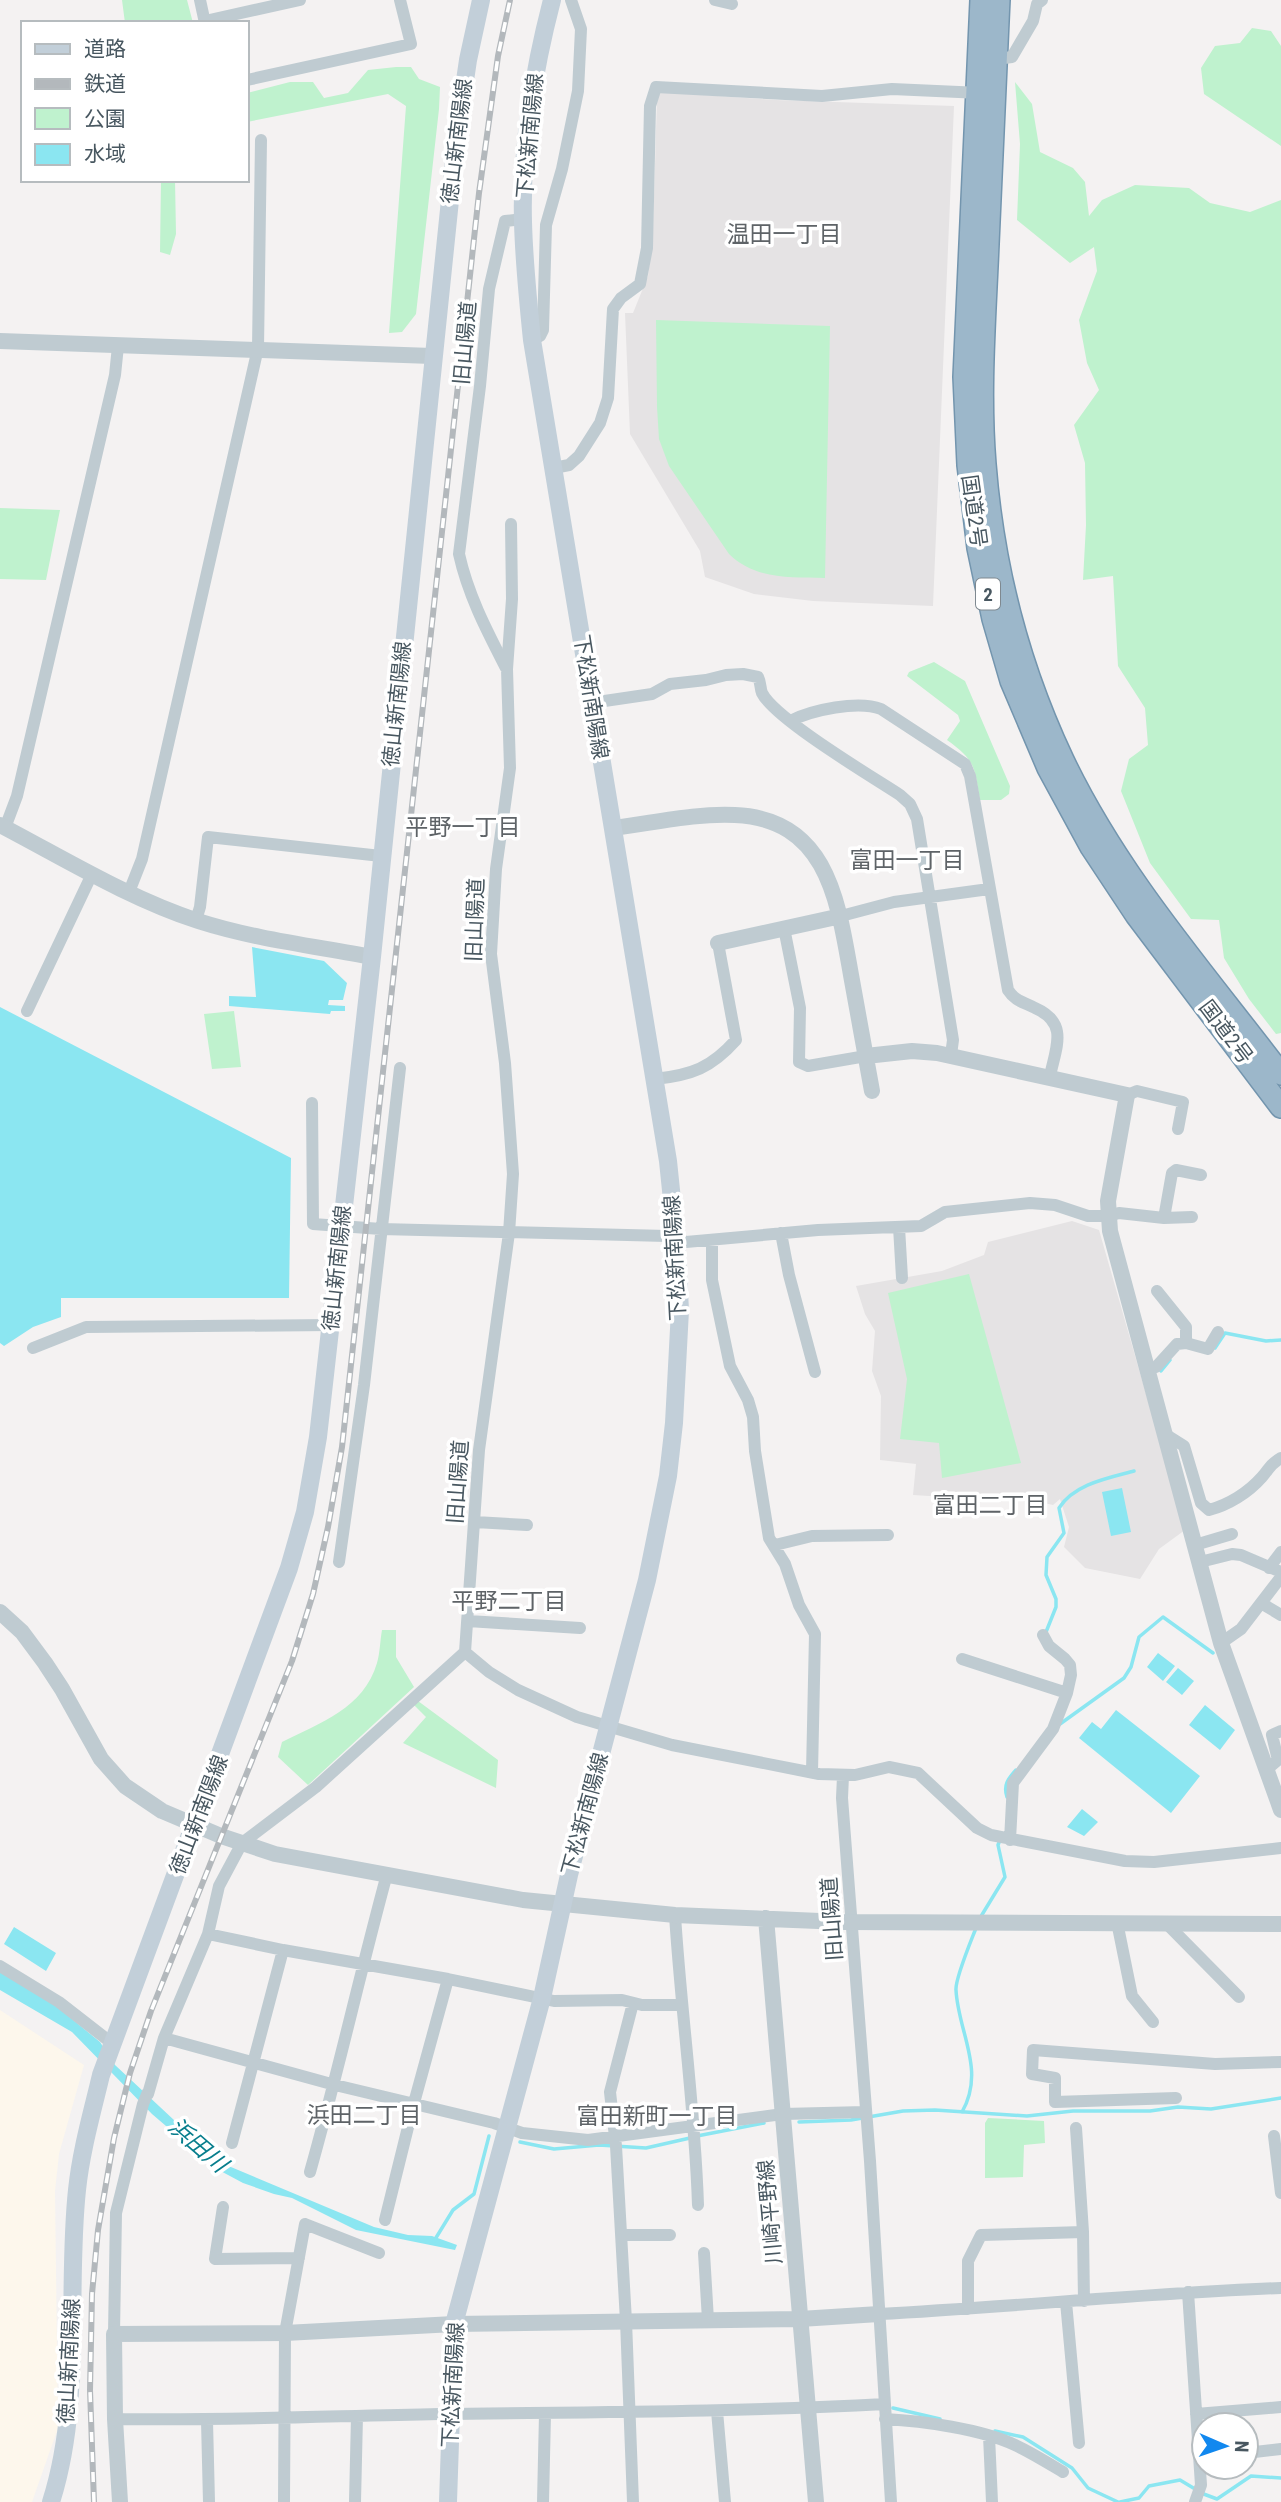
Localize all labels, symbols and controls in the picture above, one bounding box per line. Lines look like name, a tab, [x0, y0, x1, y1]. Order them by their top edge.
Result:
legend	[21, 21, 248, 182]
text: 道路	[84, 37, 126, 61]
text: 鉄道	[84, 72, 126, 96]
street label: 下松新南陽線	[513, 72, 547, 200]
street label: 徳山新南陽線	[437, 77, 477, 205]
text: 公園	[84, 107, 126, 131]
text: 水域	[84, 142, 126, 166]
district label: 温田一丁目	[727, 221, 842, 248]
street label: 旧山陽道	[449, 300, 481, 386]
street label: 国道2号	[957, 473, 991, 549]
road number: 2	[976, 579, 1000, 610]
street label: 下松新南陽線	[569, 633, 613, 761]
street label: 徳山新南陽線	[378, 640, 416, 768]
district label: 平野一丁目	[406, 814, 521, 841]
district label: 富田一丁目	[850, 847, 965, 874]
street label: 旧山陽道	[462, 878, 488, 962]
street label: 国道2号	[1194, 995, 1258, 1069]
street label: 下松新南陽線	[660, 1194, 690, 1322]
street label: 徳山新南陽線	[318, 1204, 356, 1332]
street label: 旧山陽道	[443, 1439, 473, 1525]
district label: 富田二丁目	[933, 1492, 1048, 1519]
district label: 平野二丁目	[452, 1588, 567, 1615]
street label: 下松新南陽線	[557, 1750, 613, 1878]
street label: 徳山新南陽線	[165, 1752, 233, 1878]
street label: 旧山陽道	[817, 1876, 847, 1962]
district label: 浜田二丁目	[307, 2102, 422, 2129]
district label: 富田新町一丁目	[577, 2103, 738, 2130]
water label: 浜田川	[163, 2113, 235, 2180]
street label: 川崎平野線	[753, 2159, 787, 2265]
street label: 徳山新南陽線	[54, 2297, 84, 2425]
street label: 下松新南陽線	[438, 2321, 468, 2449]
north arrow	[1190, 2411, 1260, 2481]
text: N	[1230, 2440, 1253, 2453]

